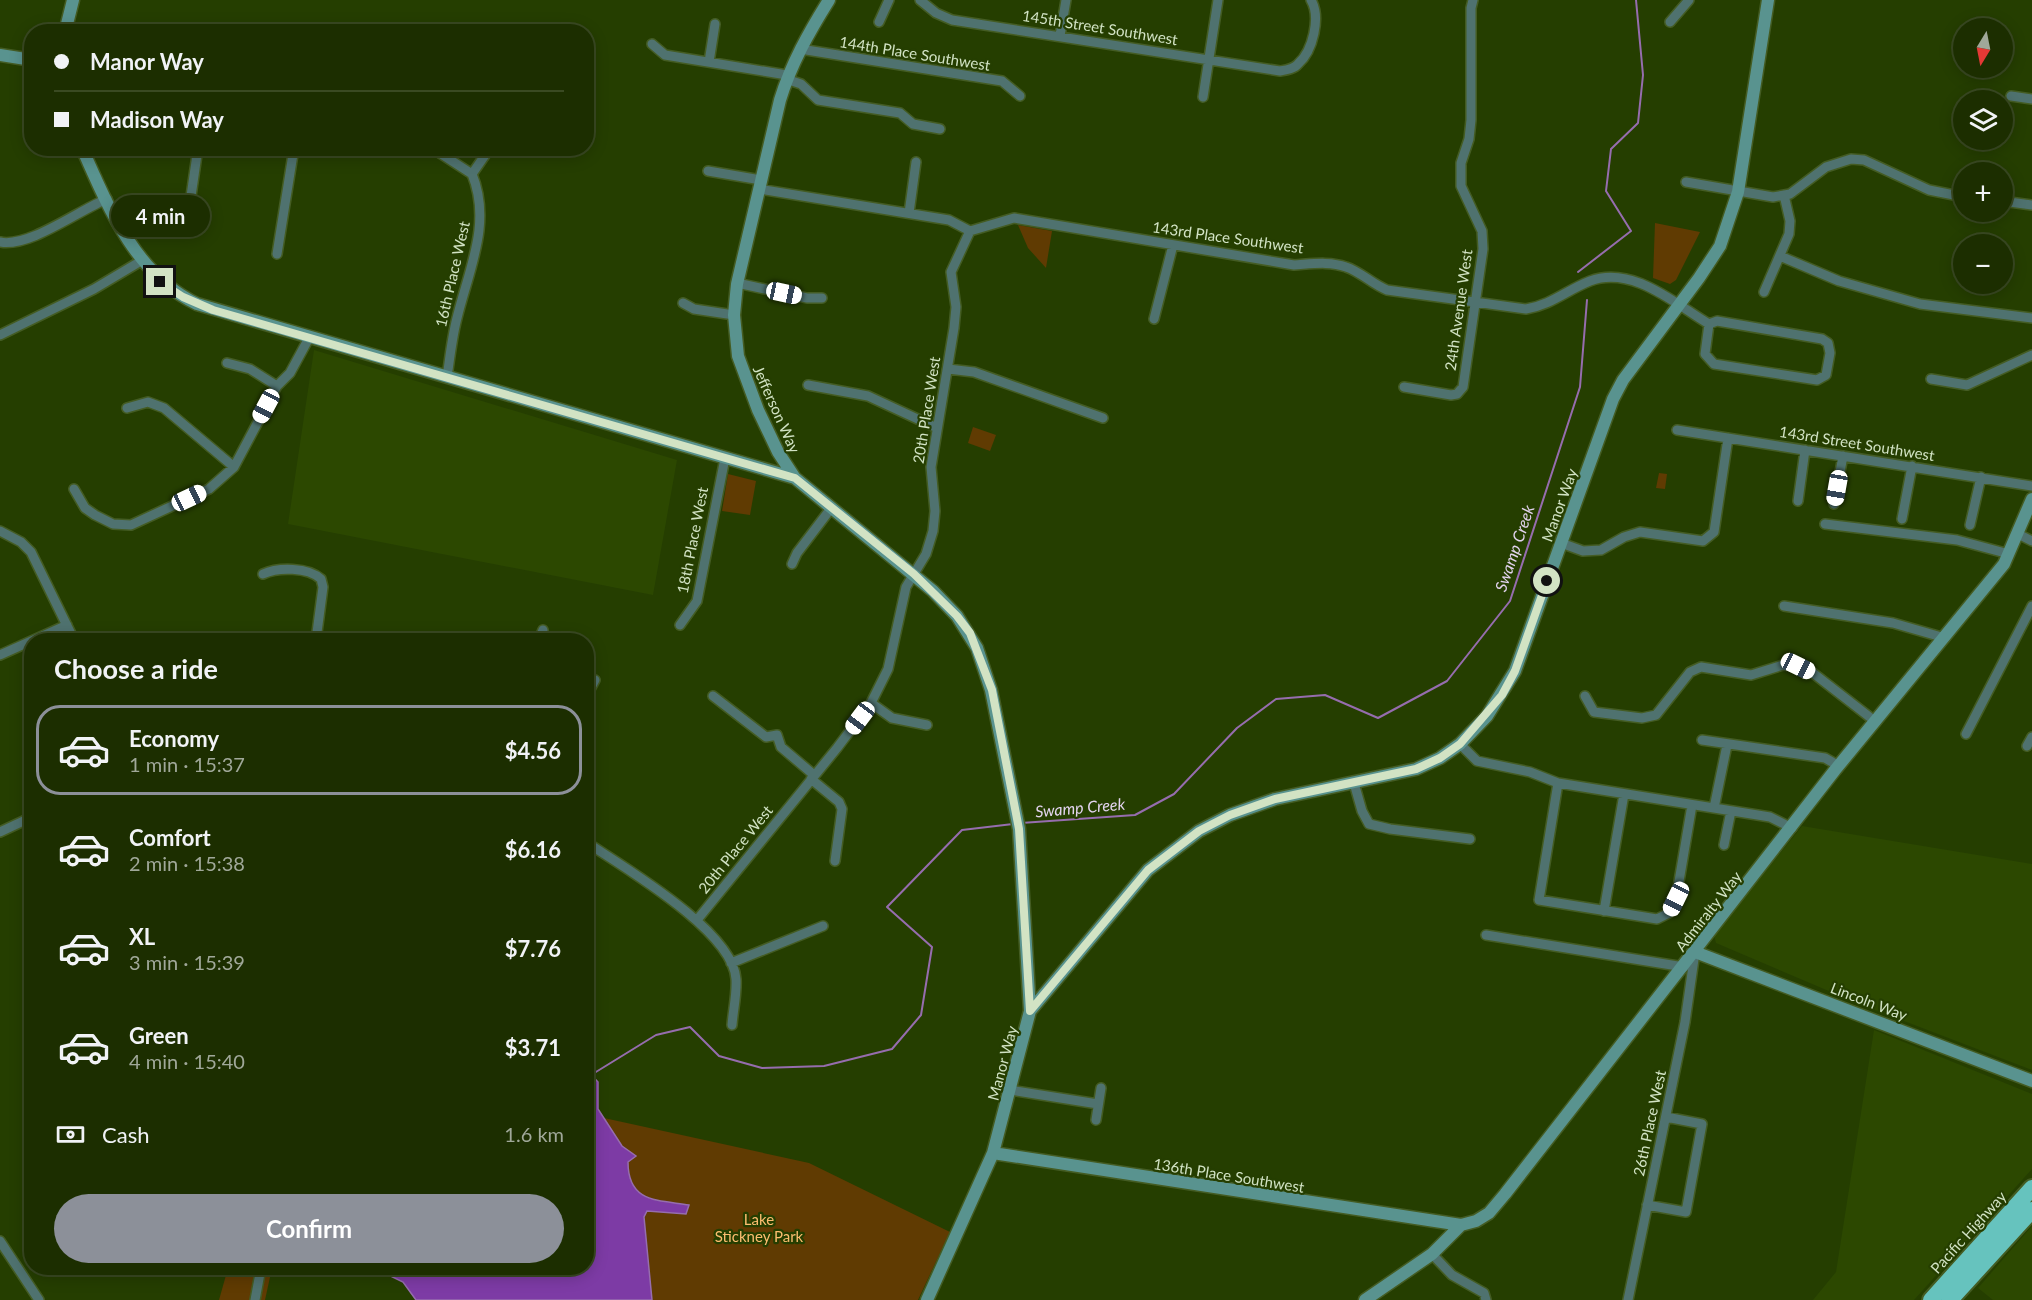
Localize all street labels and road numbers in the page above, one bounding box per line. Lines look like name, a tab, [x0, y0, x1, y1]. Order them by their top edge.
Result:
street label: 145th Street Southwest	[1021, 6, 1180, 48]
street label: 144th Place Southwest	[838, 32, 992, 74]
street label: 143rd Place Southwest	[1151, 217, 1305, 257]
street label: 16th Place West	[431, 219, 473, 329]
street label: 24th Avenue West	[1441, 248, 1476, 372]
street label: 20th Place West	[909, 355, 943, 465]
street label: Jefferson Way	[750, 363, 804, 456]
street label: 143rd Street Southwest	[1778, 422, 1937, 464]
street label: Manor Way	[1537, 466, 1581, 544]
street label: 18th Place West	[673, 485, 711, 595]
street label: 20th Place West	[694, 801, 776, 897]
street label: Admiralty Way	[1671, 867, 1745, 955]
street label: Lincoln Way	[1828, 978, 1910, 1024]
street label: Manor Way	[983, 1023, 1021, 1102]
street label: 26th Place West	[1629, 1068, 1669, 1178]
street label: 136th Place Southwest	[1152, 1154, 1306, 1196]
street label: Pacific Highway	[1926, 1187, 2010, 1277]

